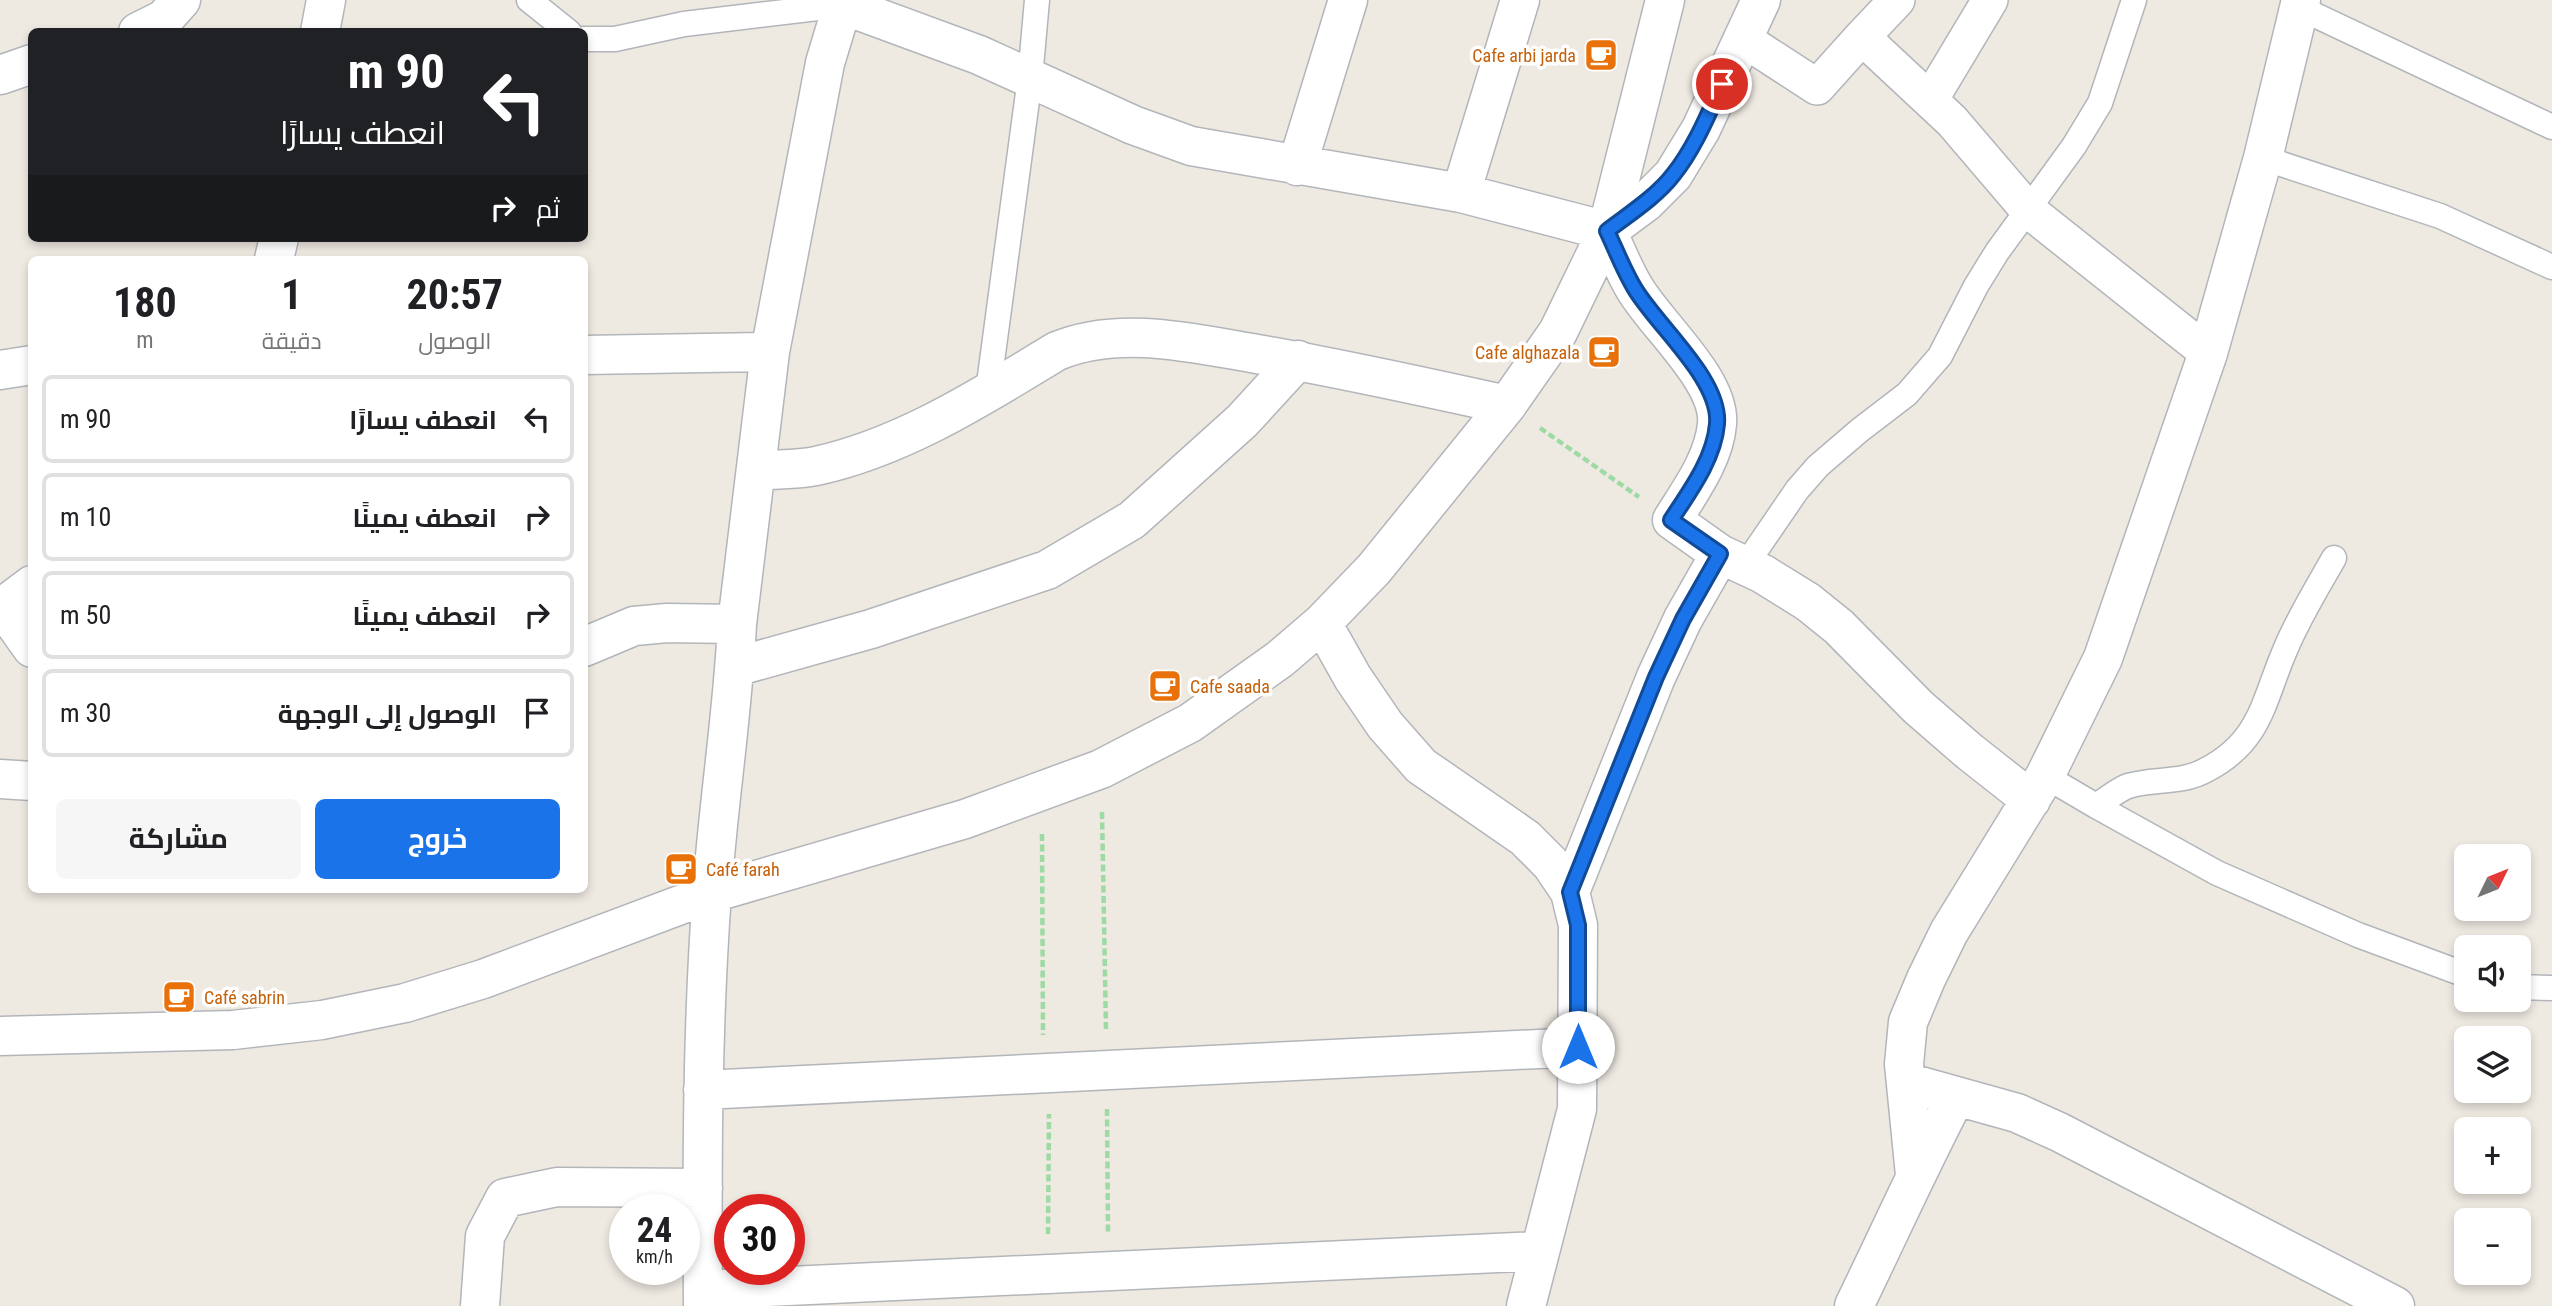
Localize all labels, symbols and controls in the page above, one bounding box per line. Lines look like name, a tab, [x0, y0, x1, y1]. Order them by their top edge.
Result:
cafe icon: Cafe arbi jarda	[1582, 36, 1620, 74]
text: 90 m	[348, 43, 445, 100]
place label: Cafe arbi jarda	[1472, 45, 1576, 66]
pin	[1692, 54, 1752, 114]
icon: left	[469, 56, 560, 147]
icon: arrive	[1703, 65, 1741, 103]
text: انعطف يسارًا	[280, 114, 445, 152]
icon: right	[484, 189, 522, 227]
text: ثم	[536, 194, 560, 224]
text: 1	[281, 270, 302, 319]
text: 20:57	[407, 270, 503, 319]
text: 180	[113, 278, 177, 327]
text: m	[136, 327, 154, 354]
text: دقيقة	[262, 328, 322, 355]
text: الوصول	[418, 328, 491, 355]
cafe icon: Cafe alghazala	[1585, 333, 1623, 371]
place label: Cafe alghazala	[1475, 342, 1580, 363]
icon: left	[518, 400, 556, 438]
text: 90 m	[60, 404, 111, 434]
text: انعطف يسارًا	[349, 405, 497, 435]
icon: right	[518, 498, 556, 536]
text: 10 m	[60, 502, 111, 532]
text: انعطف يمينًا	[352, 503, 497, 533]
icon: right	[518, 596, 556, 634]
text: 50 m	[60, 600, 111, 630]
text: انعطف يمينًا	[352, 601, 497, 631]
cafe icon: Cafe saada	[1146, 667, 1184, 705]
place label: Cafe saada	[1190, 676, 1270, 697]
icon: arrive	[518, 694, 556, 732]
text: 30 m	[60, 698, 111, 728]
text: الوصول إلى الوجهة	[278, 699, 497, 729]
button: مشاركة	[56, 799, 301, 879]
button: خروج	[315, 799, 560, 879]
north arrow	[2454, 844, 2530, 920]
map controls	[2454, 844, 2531, 1285]
cafe icon: Café farah	[662, 850, 700, 888]
place label: Café farah	[706, 859, 780, 880]
button: sound	[2454, 935, 2531, 1012]
cafe icon: Café sabrin	[160, 978, 198, 1016]
place label: Café sabrin	[204, 987, 285, 1008]
position arrow	[1541, 1010, 1615, 1084]
button: layers	[2454, 1026, 2531, 1103]
button: +	[2454, 1117, 2531, 1194]
speed limit sign: 30	[714, 1194, 805, 1285]
button: −	[2454, 1208, 2531, 1285]
text: 24	[637, 1210, 672, 1251]
text: km/h	[636, 1246, 673, 1267]

